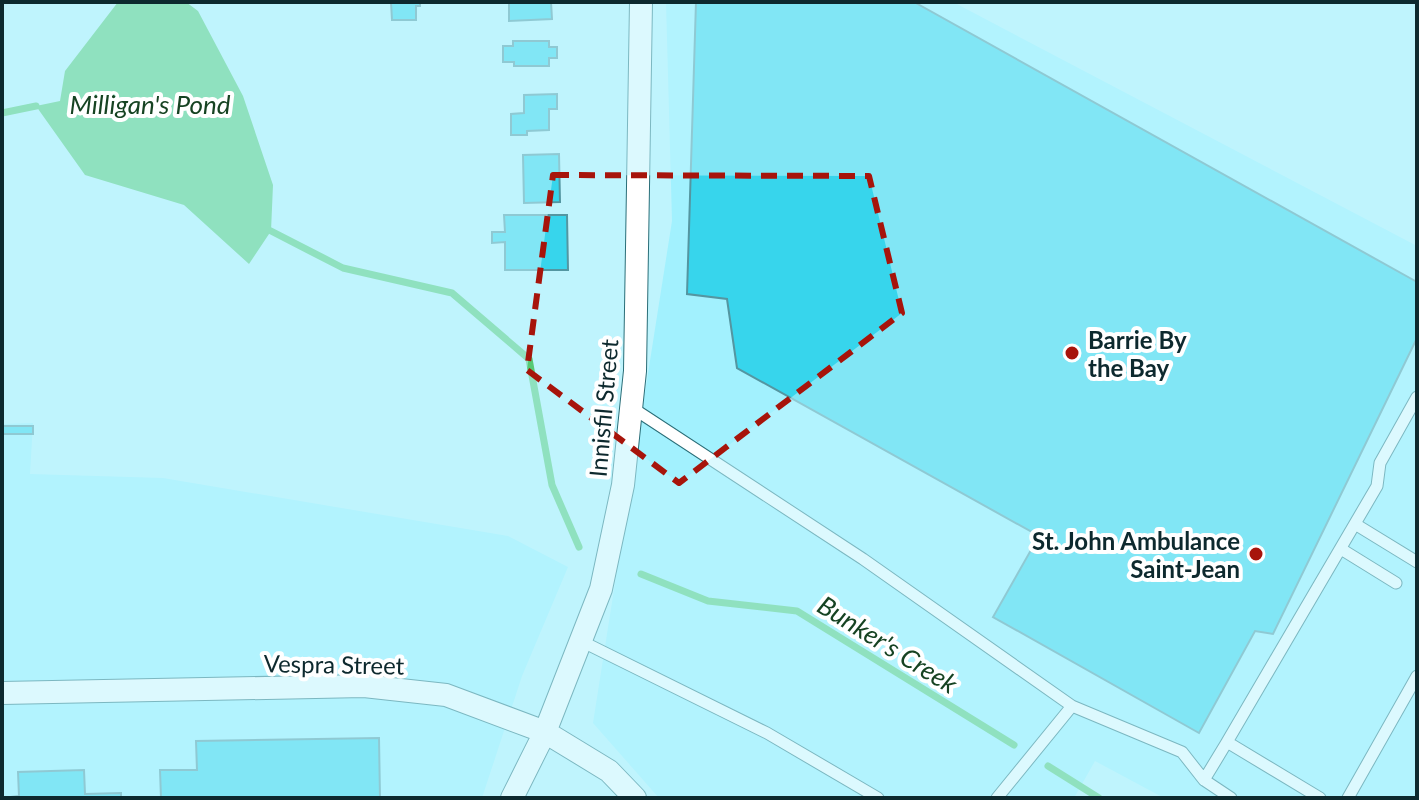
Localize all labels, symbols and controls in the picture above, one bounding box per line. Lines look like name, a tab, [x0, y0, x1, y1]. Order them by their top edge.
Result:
water label: Milligan's Pond	[70, 88, 231, 120]
place label: Barrie By the Bay	[1088, 325, 1187, 382]
street label: Innisfil Street	[583, 337, 624, 478]
marker: Barrie By the Bay	[1063, 344, 1081, 362]
place label: St. John Ambulance Saint-Jean	[1032, 526, 1240, 583]
marker: St. John Ambulance Saint-Jean	[1247, 545, 1265, 563]
water label: Bunker's Creek	[812, 588, 964, 700]
street label: Vespra Street	[263, 648, 405, 680]

